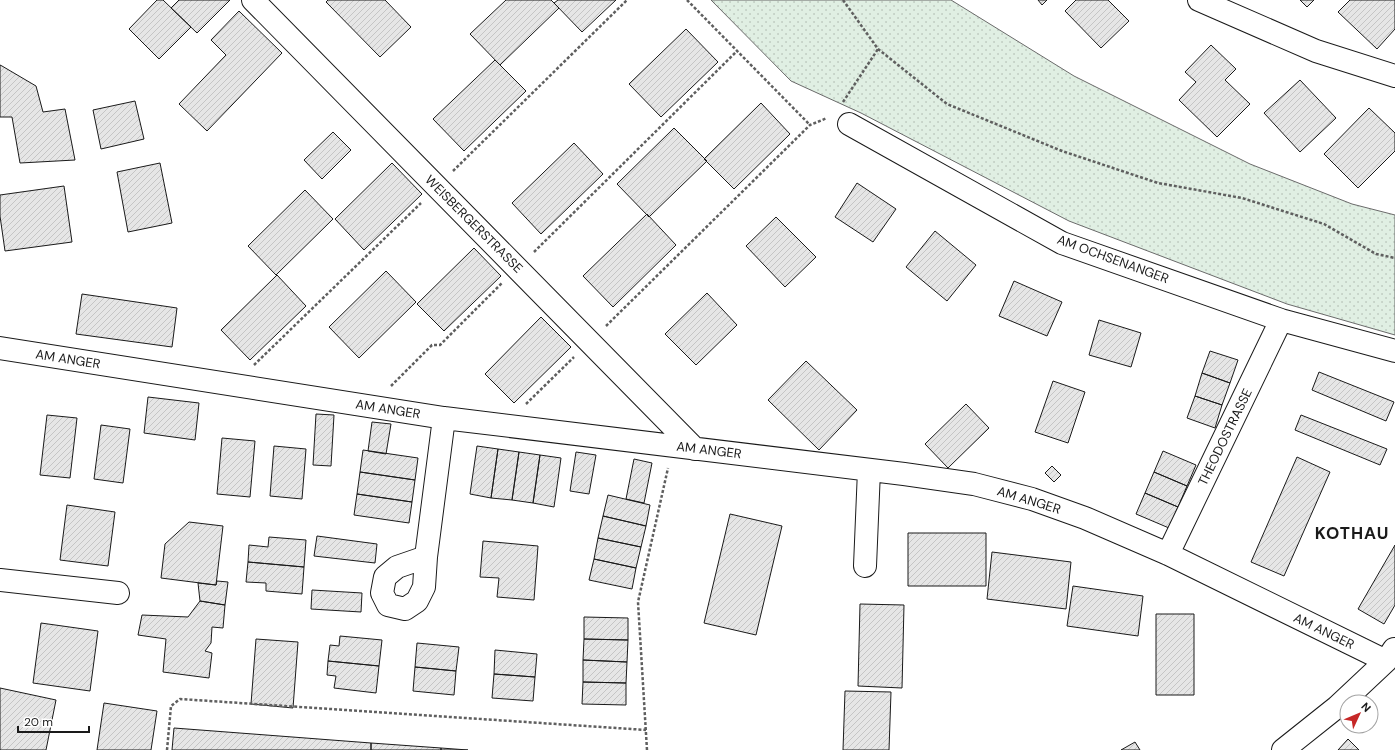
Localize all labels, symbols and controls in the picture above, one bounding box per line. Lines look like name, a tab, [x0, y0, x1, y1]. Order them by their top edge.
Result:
street label: WEISBERGERSTRASSE	[421, 171, 527, 277]
street label: AM OCHSENANGER	[1055, 231, 1171, 287]
street label: AM ANGER	[34, 345, 102, 373]
street label: THEODOSTRASSE	[1194, 386, 1256, 488]
street label: AM ANGER	[354, 395, 422, 423]
street label: AM ANGER	[675, 438, 743, 462]
street label: AM ANGER	[995, 482, 1063, 518]
district label: KOTHAU	[1315, 522, 1389, 544]
street label: AM ANGER	[1291, 609, 1357, 653]
north arrow	[1339, 694, 1379, 734]
text: N	[1358, 699, 1374, 715]
scale bar	[18, 708, 89, 734]
text: 20 m	[24, 714, 53, 730]

